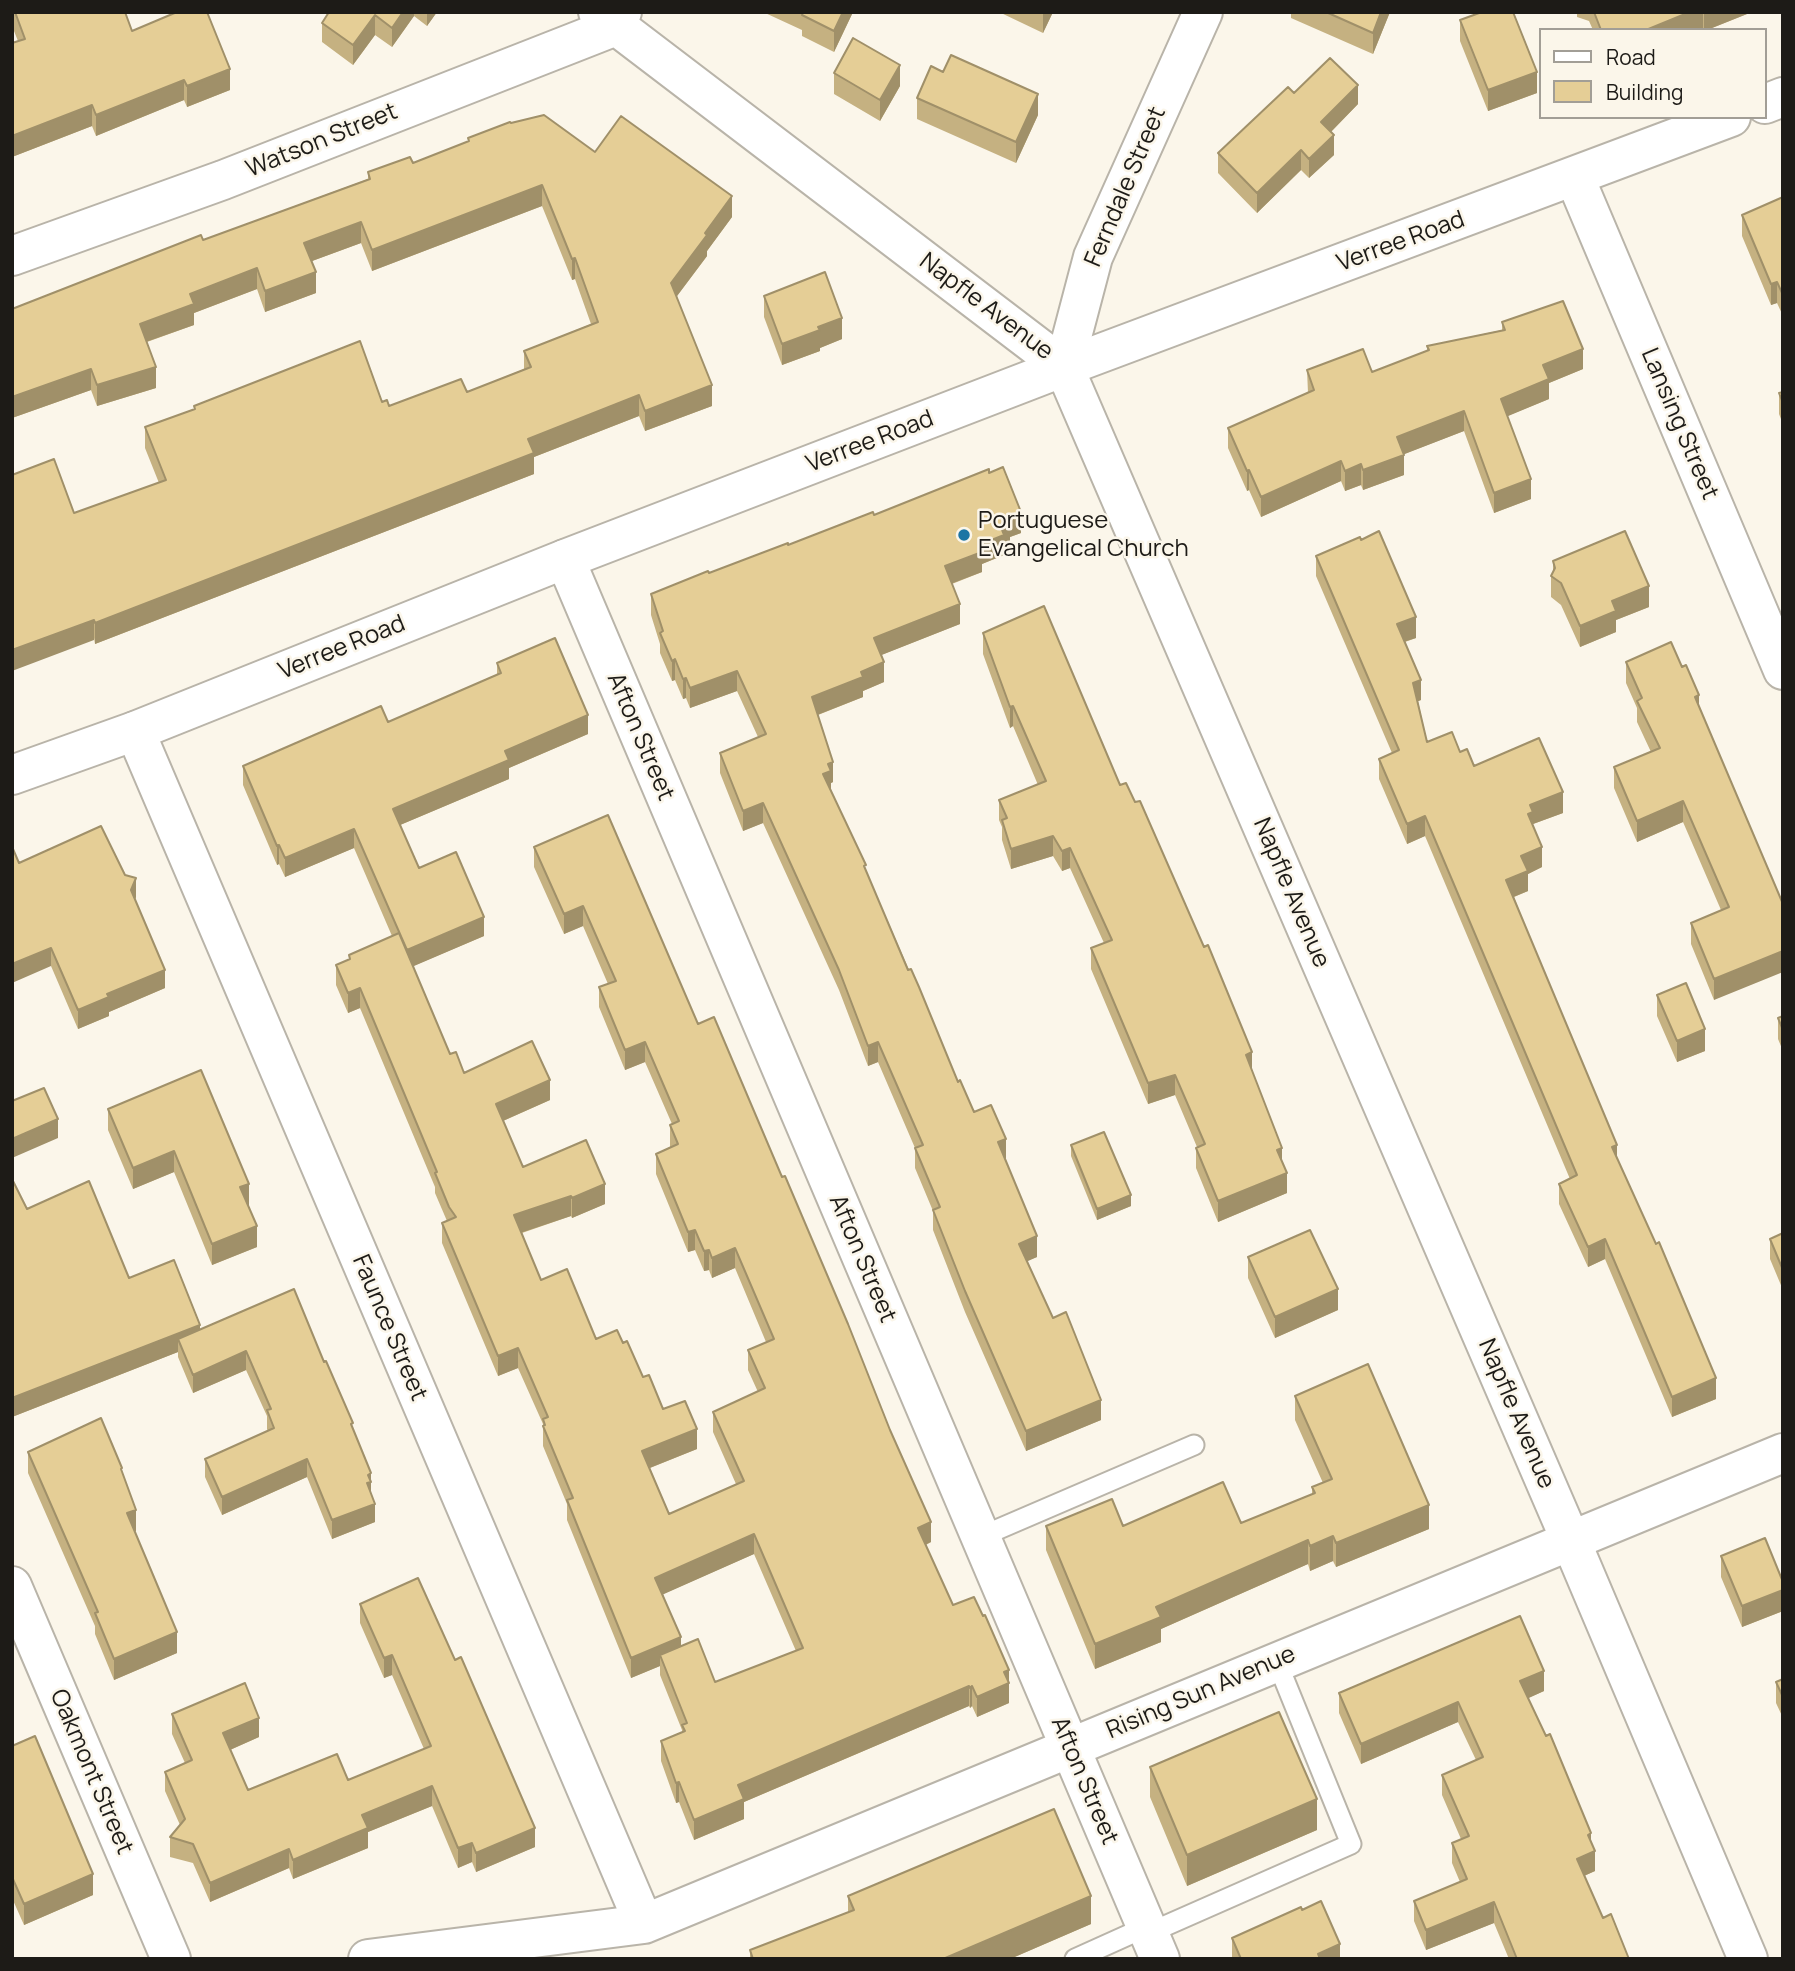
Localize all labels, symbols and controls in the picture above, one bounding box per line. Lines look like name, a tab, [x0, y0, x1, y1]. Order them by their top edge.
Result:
legend	[1540, 28, 1767, 119]
text: Road	[1606, 43, 1656, 71]
text: Building	[1606, 78, 1683, 106]
street label: Watson Street	[242, 98, 402, 184]
street label: Ferndale Street	[1079, 103, 1173, 271]
street label: Verree Road	[1333, 206, 1469, 278]
street label: Napfle Avenue	[913, 247, 1059, 367]
street label: Lansing Street	[1634, 344, 1724, 504]
street label: Verree Road	[802, 405, 938, 479]
place label: Portuguese Evangelical Church	[978, 507, 1189, 563]
marker: Portuguese Evangelical Church	[956, 527, 972, 543]
street label: Verree Road	[275, 610, 409, 686]
street label: Afton Street	[600, 669, 680, 805]
street label: Napfle Avenue	[1246, 814, 1336, 972]
street label: Afton Street	[822, 1191, 902, 1327]
street label: Faunce Street	[345, 1251, 433, 1405]
street label: Napfle Avenue	[1471, 1335, 1561, 1493]
street label: Rising Sun Avenue	[1102, 1640, 1300, 1746]
street label: Oakmont Street	[43, 1685, 139, 1859]
street label: Afton Street	[1044, 1713, 1124, 1849]

